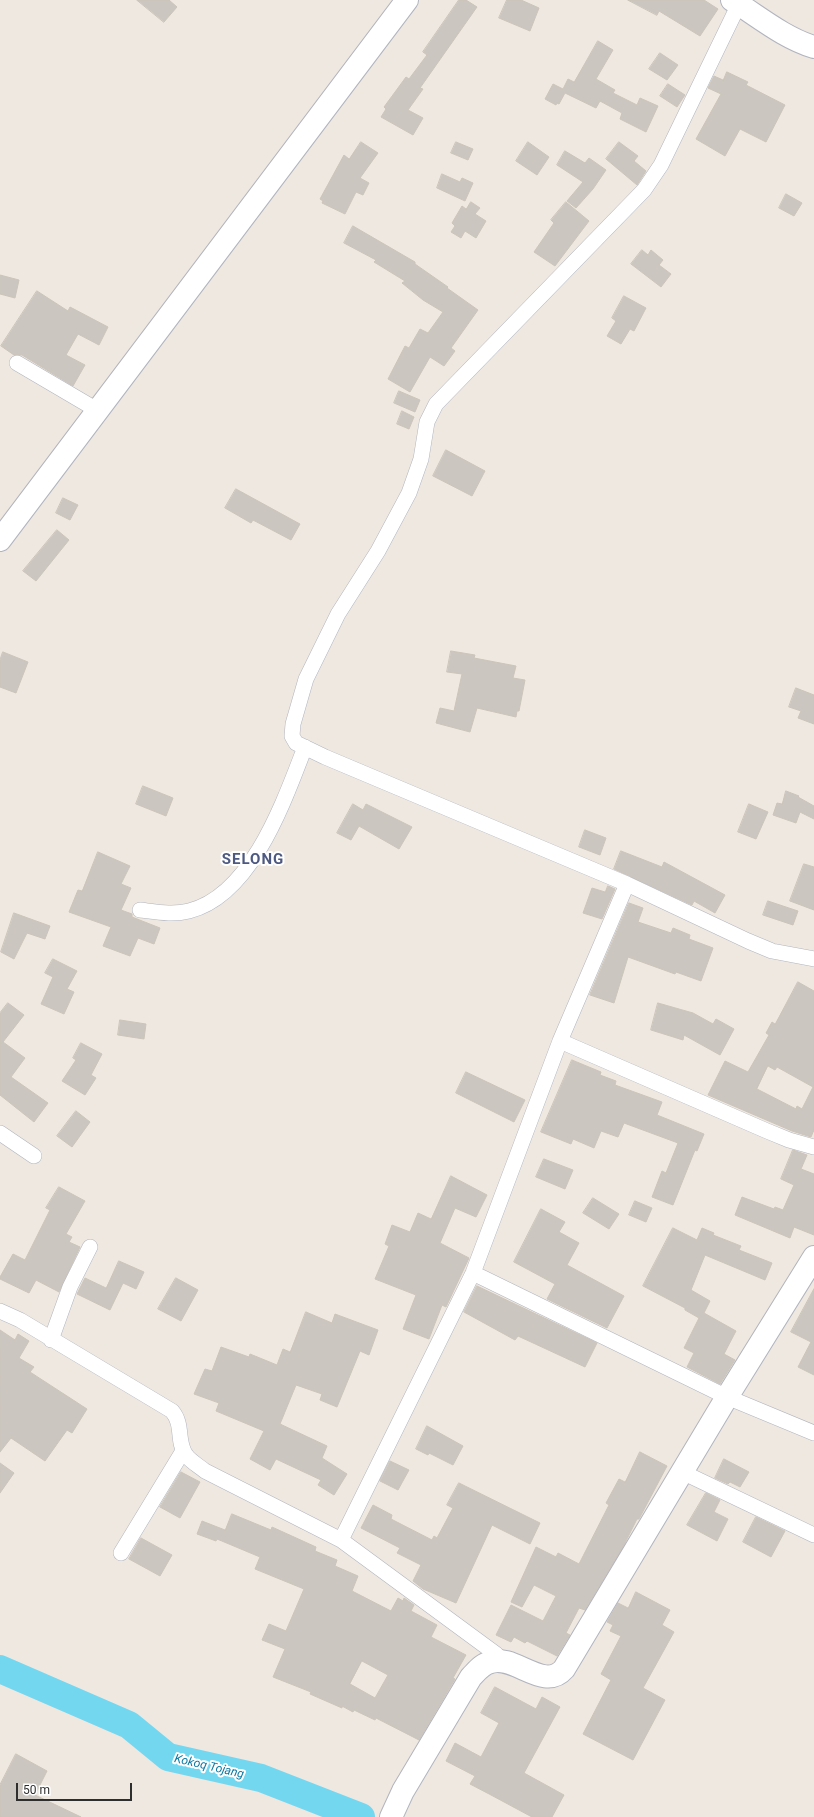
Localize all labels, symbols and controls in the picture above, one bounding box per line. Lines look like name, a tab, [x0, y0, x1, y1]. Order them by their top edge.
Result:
district label: SELONG	[222, 851, 284, 869]
water label: Kokoq Tojang	[173, 1752, 245, 1782]
scale bar	[18, 1775, 134, 1801]
text: 50 m	[23, 1783, 50, 1797]

